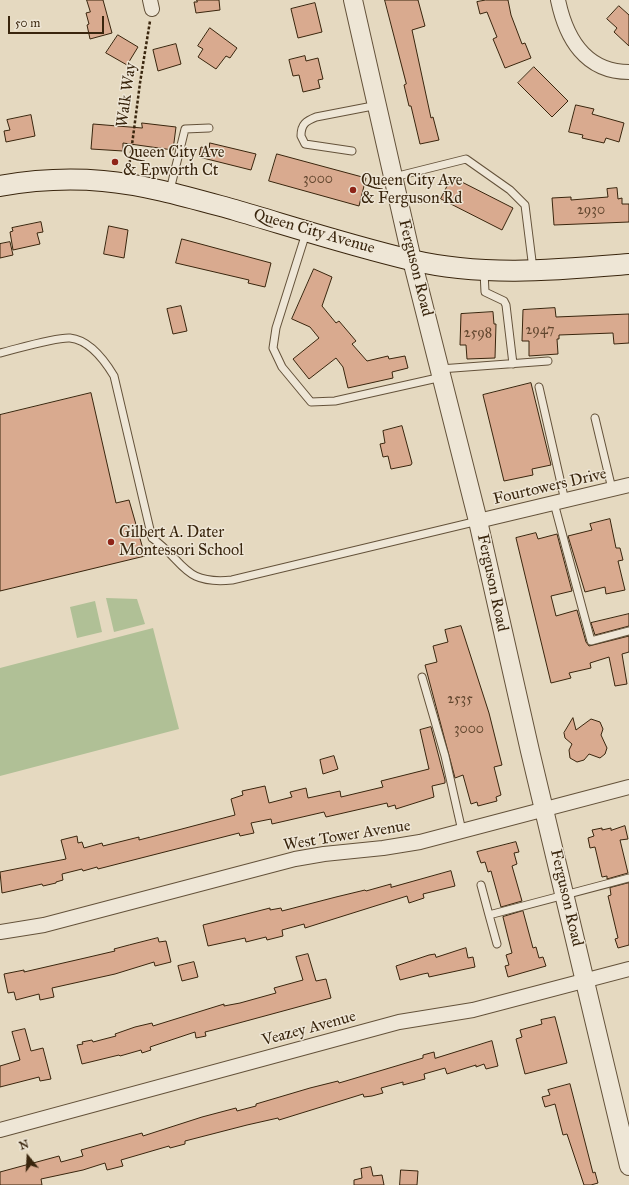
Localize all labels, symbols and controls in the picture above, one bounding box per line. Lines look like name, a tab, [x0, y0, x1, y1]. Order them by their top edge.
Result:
scale bar	[10, 8, 106, 34]
text: 50 m	[15, 16, 40, 30]
street label: Walk Way	[113, 62, 141, 128]
place label: Queen City Ave & Epworth Ct	[123, 143, 224, 181]
marker: Queen City Ave & Epworth Ct	[110, 157, 120, 167]
place label: Queen City Ave & Ferguson Rd	[361, 171, 462, 209]
house number: 3000	[303, 172, 333, 188]
marker: Queen City Ave & Ferguson Rd	[348, 185, 358, 195]
house number: 2930	[577, 203, 605, 219]
street label: Queen City Avenue	[251, 206, 377, 258]
street label: Ferguson Road	[394, 218, 436, 318]
house number: 2947	[525, 323, 555, 339]
house number: 2598	[464, 326, 492, 342]
street label: Fourtowers Drive	[491, 465, 609, 509]
place label: Gilbert A. Dater Montessori School	[119, 523, 243, 561]
street label: Ferguson Road	[472, 533, 512, 633]
marker: Gilbert A. Dater Montessori School	[106, 537, 116, 547]
house number: 2535	[447, 692, 473, 708]
house number: 3000	[454, 722, 484, 738]
street label: West Tower Avenue	[282, 816, 412, 856]
street label: Ferguson Road	[545, 848, 587, 948]
street label: Veazey Avenue	[260, 1007, 358, 1051]
north arrow	[8, 1137, 48, 1177]
text: N	[18, 1137, 31, 1153]

